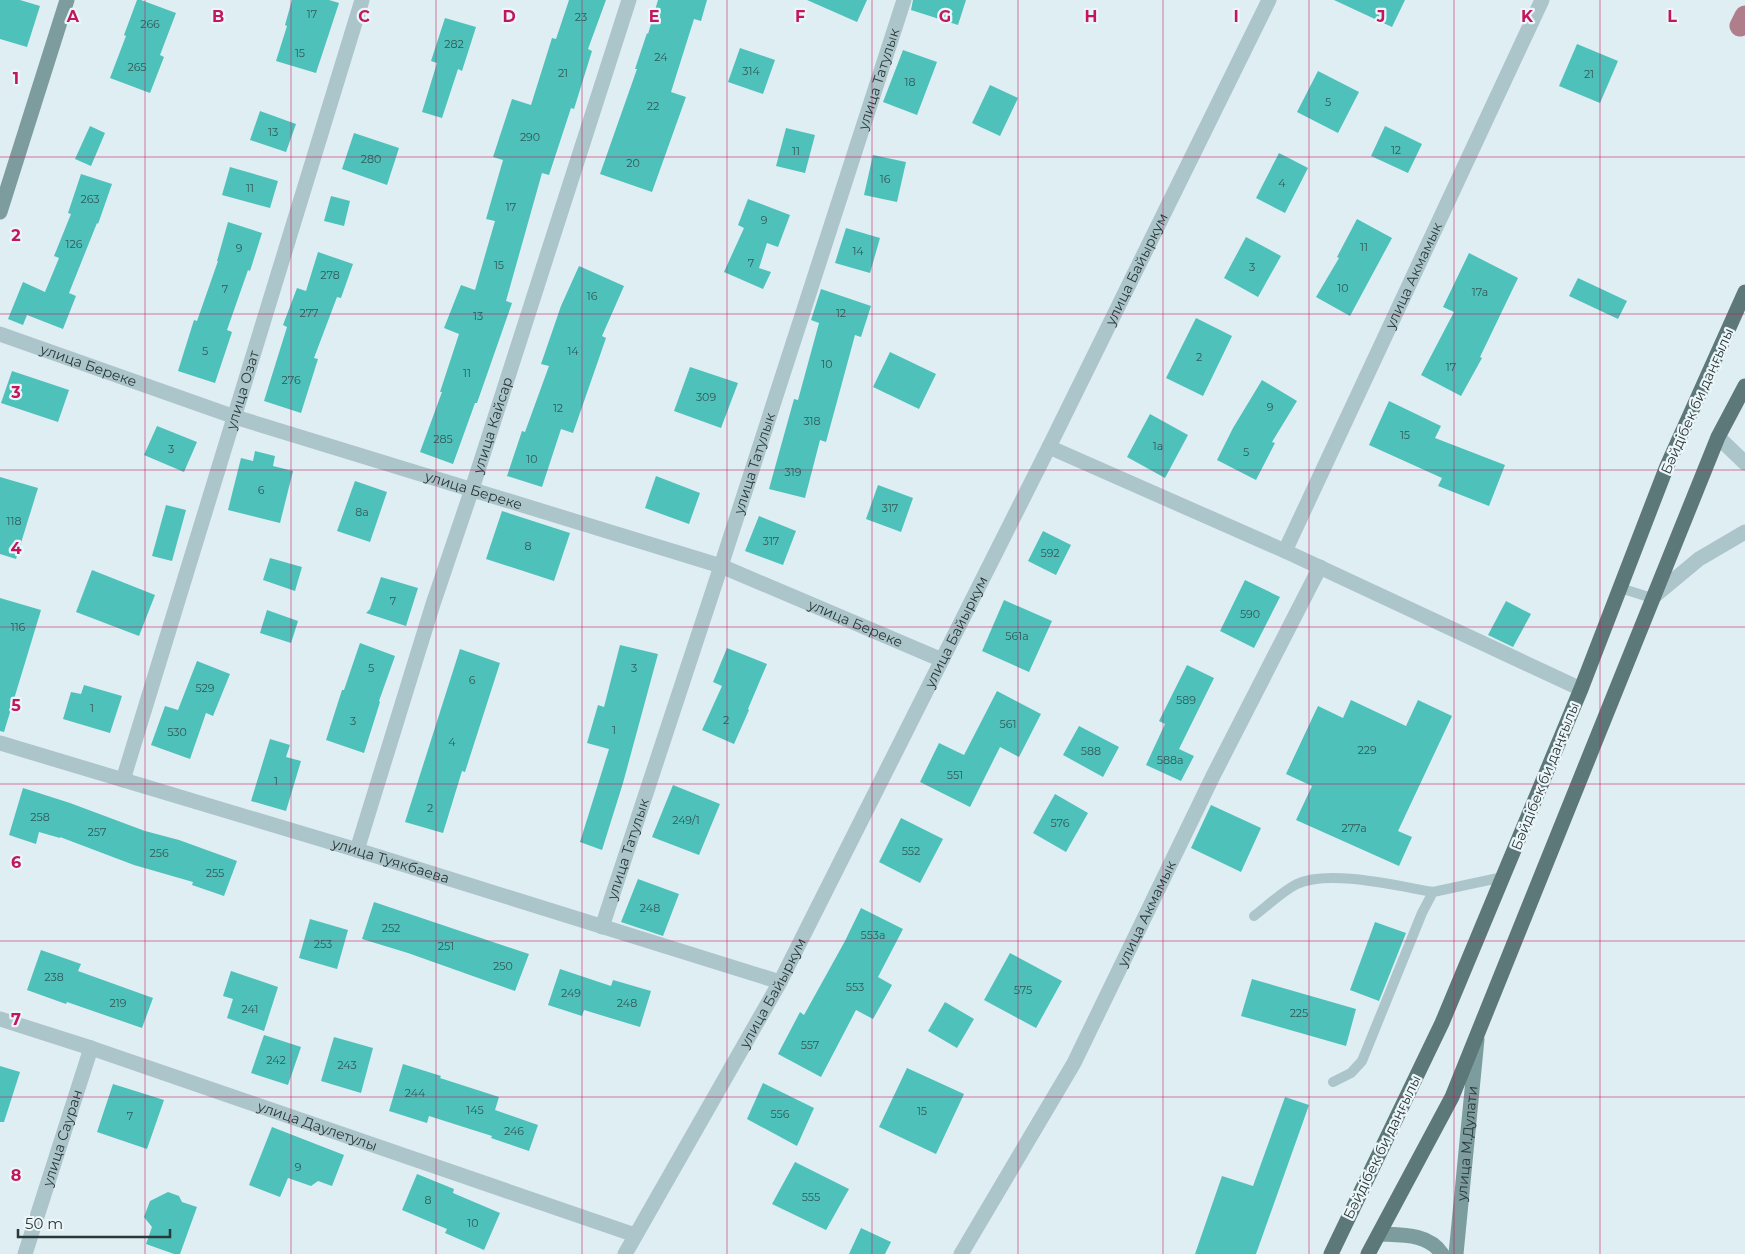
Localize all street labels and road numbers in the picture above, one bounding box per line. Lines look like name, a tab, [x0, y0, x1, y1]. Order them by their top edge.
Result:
street label: улица Татулык	[853, 26, 903, 133]
street label: улица Байыркум	[1101, 210, 1172, 329]
street label: улица Акмамык	[1381, 219, 1446, 333]
street label: Бәйдібек би даңғылы	[1657, 325, 1737, 477]
street label: улица Береке	[37, 340, 139, 391]
street label: улица Озат	[222, 348, 263, 433]
street label: улица Кайсар	[468, 375, 516, 477]
street label: улица Татулык	[729, 410, 779, 517]
street label: улица Береке	[422, 467, 525, 514]
street label: улица Байыркум	[920, 573, 992, 692]
street label: улица Береке	[805, 595, 906, 651]
street label: Бәйдібек би даңғылы	[1507, 699, 1583, 853]
street label: улица Татулык	[602, 796, 653, 903]
street label: улица Туякбаева	[329, 834, 452, 887]
street label: улица Акмамык	[1113, 858, 1180, 970]
street label: улица Байыркум	[735, 935, 810, 1052]
street label: Бәйдібек би даңғылы	[1339, 1072, 1425, 1222]
street label: улица М.Дулати	[1452, 1085, 1481, 1203]
street label: улица Сауран	[38, 1087, 86, 1189]
street label: улица Даулетулы	[254, 1097, 380, 1155]

